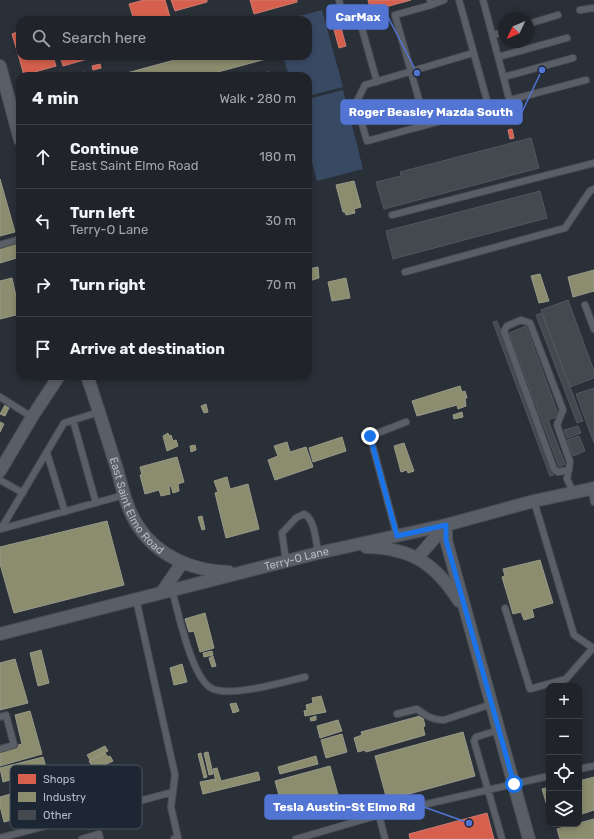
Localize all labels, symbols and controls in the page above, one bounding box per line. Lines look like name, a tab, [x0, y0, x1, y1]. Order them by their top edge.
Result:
callout: CarMax	[327, 5, 388, 29]
text: CarMax	[335, 10, 381, 24]
north arrow	[498, 12, 534, 48]
search box	[16, 16, 312, 60]
icon: search	[30, 27, 52, 49]
text: Search here	[62, 29, 146, 47]
text: 4 min	[32, 88, 79, 108]
text: Walk · 280 m	[219, 91, 296, 106]
callout: Roger Beasley Mazda South	[341, 100, 522, 124]
text: Roger Beasley Mazda South	[349, 105, 513, 119]
text: Continue	[70, 140, 139, 158]
icon: ahead	[32, 146, 54, 168]
text: 180 m	[259, 149, 296, 164]
text: East Saint Elmo Road	[70, 158, 198, 173]
text: Turn left	[70, 204, 135, 222]
icon: left	[32, 210, 54, 232]
text: 30 m	[265, 213, 296, 228]
text: Terry-O Lane	[70, 222, 148, 237]
icon: right	[32, 274, 54, 296]
text: Turn right	[70, 276, 145, 294]
text: 70 m	[266, 277, 296, 292]
icon: arrive	[32, 338, 54, 360]
text: Arrive at destination	[70, 340, 225, 358]
route end	[361, 427, 379, 445]
street label: East Saint Elmo Road	[107, 456, 166, 557]
street label: Terry-O Lane	[263, 545, 330, 573]
map controls	[546, 683, 582, 827]
button: +	[546, 683, 582, 719]
button: −	[546, 719, 582, 755]
button: locate	[546, 755, 582, 791]
legend	[10, 765, 142, 829]
text: Shops	[43, 773, 75, 786]
route start	[505, 775, 523, 793]
text: Industry	[43, 791, 86, 804]
button: layers	[546, 791, 582, 827]
callout: Tesla Austin-St Elmo Rd	[265, 795, 424, 819]
text: Tesla Austin-St Elmo Rd	[273, 800, 415, 814]
text: Other	[43, 809, 73, 822]

